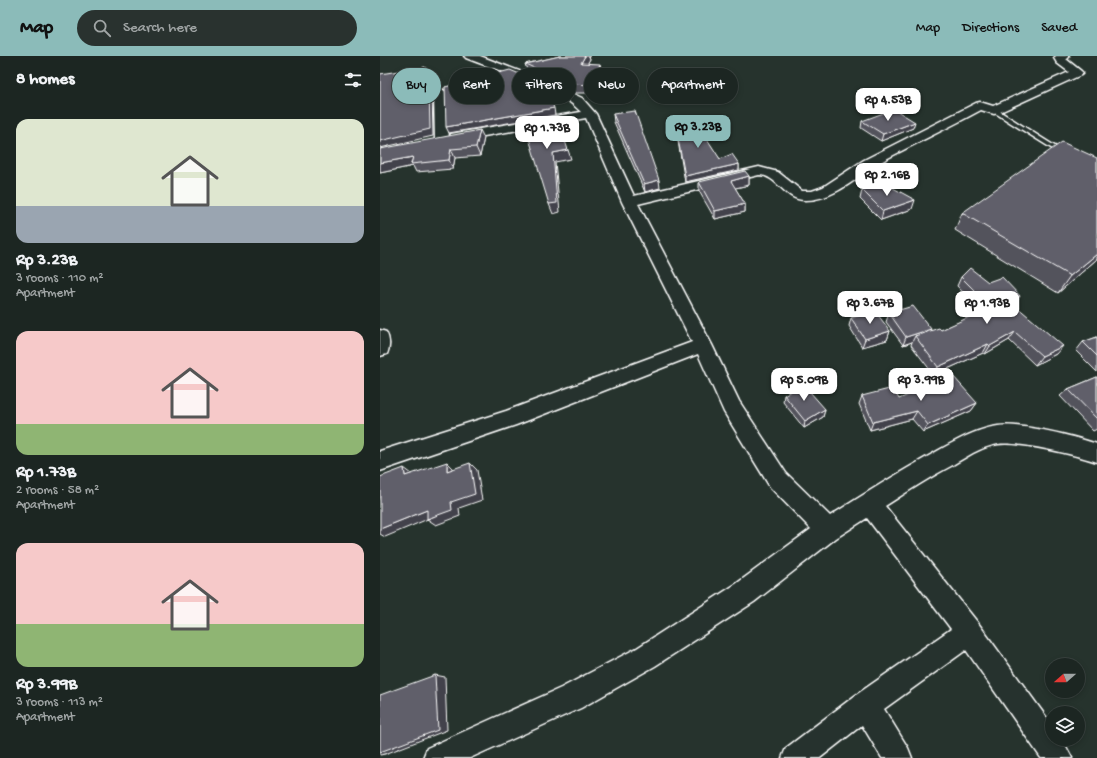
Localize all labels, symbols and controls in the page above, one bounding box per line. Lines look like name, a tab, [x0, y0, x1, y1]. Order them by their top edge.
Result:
search box	[77, 10, 357, 46]
text: Map	[20, 17, 53, 40]
icon: search	[91, 17, 113, 39]
text: Search here	[123, 19, 197, 37]
text: Map	[916, 20, 940, 37]
text: Directions	[962, 20, 1019, 37]
text: Saved	[1041, 20, 1077, 37]
chip: Buy	[392, 68, 441, 104]
chip: Rent	[449, 68, 504, 104]
chip: Filters	[512, 68, 576, 104]
chip: New	[584, 68, 639, 104]
chip: Apartment	[647, 68, 738, 104]
icon: filters	[342, 69, 364, 91]
text: 8 homes	[16, 70, 74, 90]
pin: Rp 4.53B	[847, 88, 929, 122]
text: Rp 4.53B	[865, 93, 911, 108]
pin: Rp 3.23B	[657, 115, 739, 149]
pin: Rp 1.73B	[506, 116, 588, 150]
text: Rp 3.23B	[675, 120, 721, 135]
text: Rp 1.73B	[524, 121, 570, 136]
icon: home	[154, 145, 226, 217]
pin: Rp 2.16B	[846, 163, 928, 197]
text: Rp 2.16B	[864, 168, 910, 183]
text: Rp 3.23B	[16, 251, 77, 271]
text: 3 rooms · 110 m²	[16, 271, 104, 286]
text: Apartment	[16, 286, 75, 301]
pin: Rp 3.67B	[829, 291, 911, 325]
pin: Rp 1.93B	[946, 291, 1028, 325]
text: Rp 3.67B	[846, 296, 894, 311]
text: Rp 1.93B	[964, 296, 1010, 311]
icon: home	[154, 357, 226, 429]
pin: Rp 5.09B	[763, 368, 845, 402]
pin: Rp 3.99B	[880, 368, 962, 402]
text: Rp 5.09B	[780, 373, 828, 388]
text: Rp 3.99B	[898, 373, 944, 388]
text: Rp 1.73B	[16, 463, 76, 483]
text: 2 rooms · 58 m²	[16, 483, 99, 498]
text: Apartment	[16, 498, 75, 513]
icon: home	[154, 569, 226, 641]
north arrow	[1045, 658, 1085, 698]
map controls	[1045, 658, 1085, 746]
text: Rp 3.99B	[16, 675, 77, 695]
text: 3 rooms · 113 m²	[16, 695, 103, 710]
button: layers	[1045, 706, 1085, 746]
text: Apartment	[16, 710, 75, 725]

